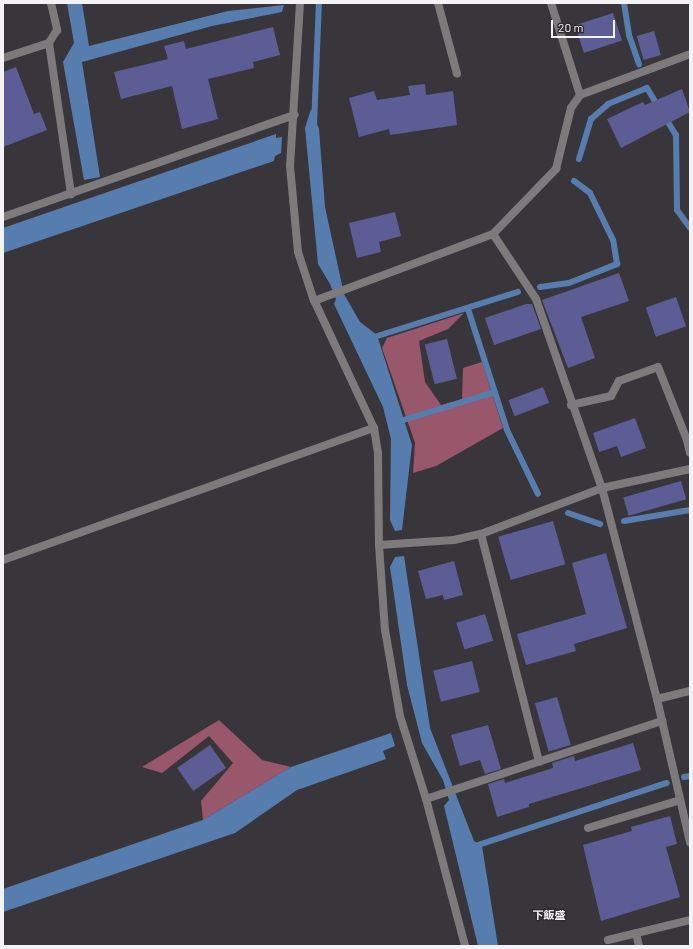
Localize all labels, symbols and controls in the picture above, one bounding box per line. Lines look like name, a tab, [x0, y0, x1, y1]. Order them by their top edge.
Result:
scale bar	[553, 12, 617, 38]
text: 20 m	[558, 20, 584, 34]
district label: 下飯盛	[533, 908, 565, 922]

